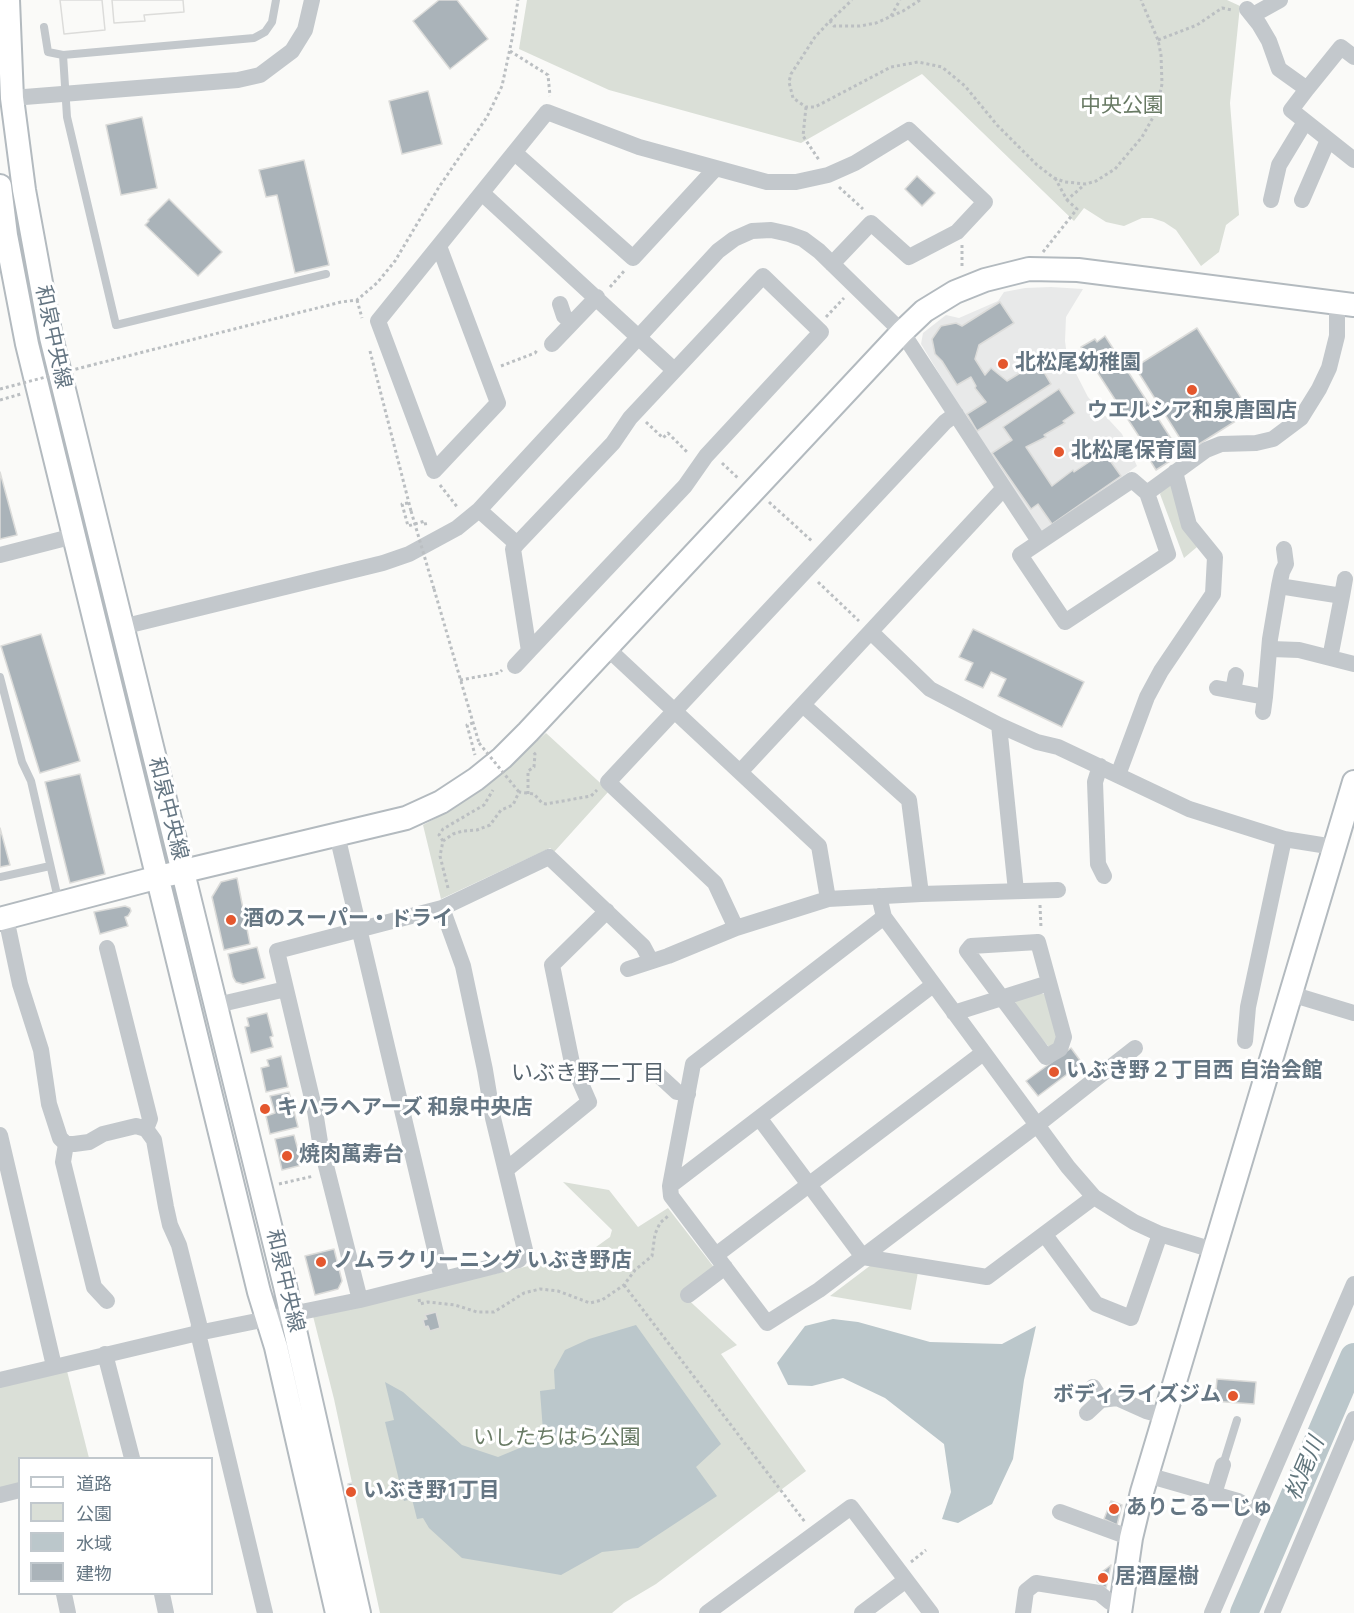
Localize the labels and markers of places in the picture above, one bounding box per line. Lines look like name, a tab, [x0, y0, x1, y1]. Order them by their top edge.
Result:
place label: 北松尾幼稚園	[1015, 351, 1141, 377]
marker: 北松尾幼稚園	[996, 357, 1010, 371]
marker: ウエルシア和泉唐国店	[1185, 383, 1199, 397]
place label: ウエルシア和泉唐国店	[1087, 399, 1297, 425]
place label: 北松尾保育園	[1071, 439, 1197, 465]
marker: 北松尾保育園	[1052, 445, 1066, 459]
place label: 酒のスーパー・ドライ	[243, 907, 453, 933]
marker: 酒のスーパー・ドライ	[224, 913, 238, 927]
place label: いぶき野２丁目西 自治会館	[1066, 1059, 1323, 1085]
marker: いぶき野２丁目西 自治会館	[1047, 1065, 1061, 1079]
place label: キハラヘアーズ 和泉中央店	[277, 1096, 533, 1122]
marker: キハラヘアーズ 和泉中央店	[258, 1102, 272, 1116]
place label: 焼肉萬寿台	[299, 1143, 404, 1169]
marker: 焼肉萬寿台	[280, 1149, 294, 1163]
place label: ノムラクリーニング いぶき野店	[333, 1249, 632, 1275]
marker: ノムラクリーニング いぶき野店	[314, 1255, 328, 1269]
place label: ボディライズジム	[1053, 1383, 1221, 1409]
marker: ボディライズジム	[1226, 1389, 1240, 1403]
place label: いぶき野1丁目	[363, 1479, 500, 1505]
marker: いぶき野1丁目	[344, 1485, 358, 1499]
place label: ありこるーじゅ	[1126, 1496, 1273, 1522]
marker: ありこるーじゅ	[1107, 1502, 1121, 1516]
place label: 居酒屋樹	[1115, 1565, 1199, 1591]
marker: 居酒屋樹	[1096, 1571, 1110, 1585]

